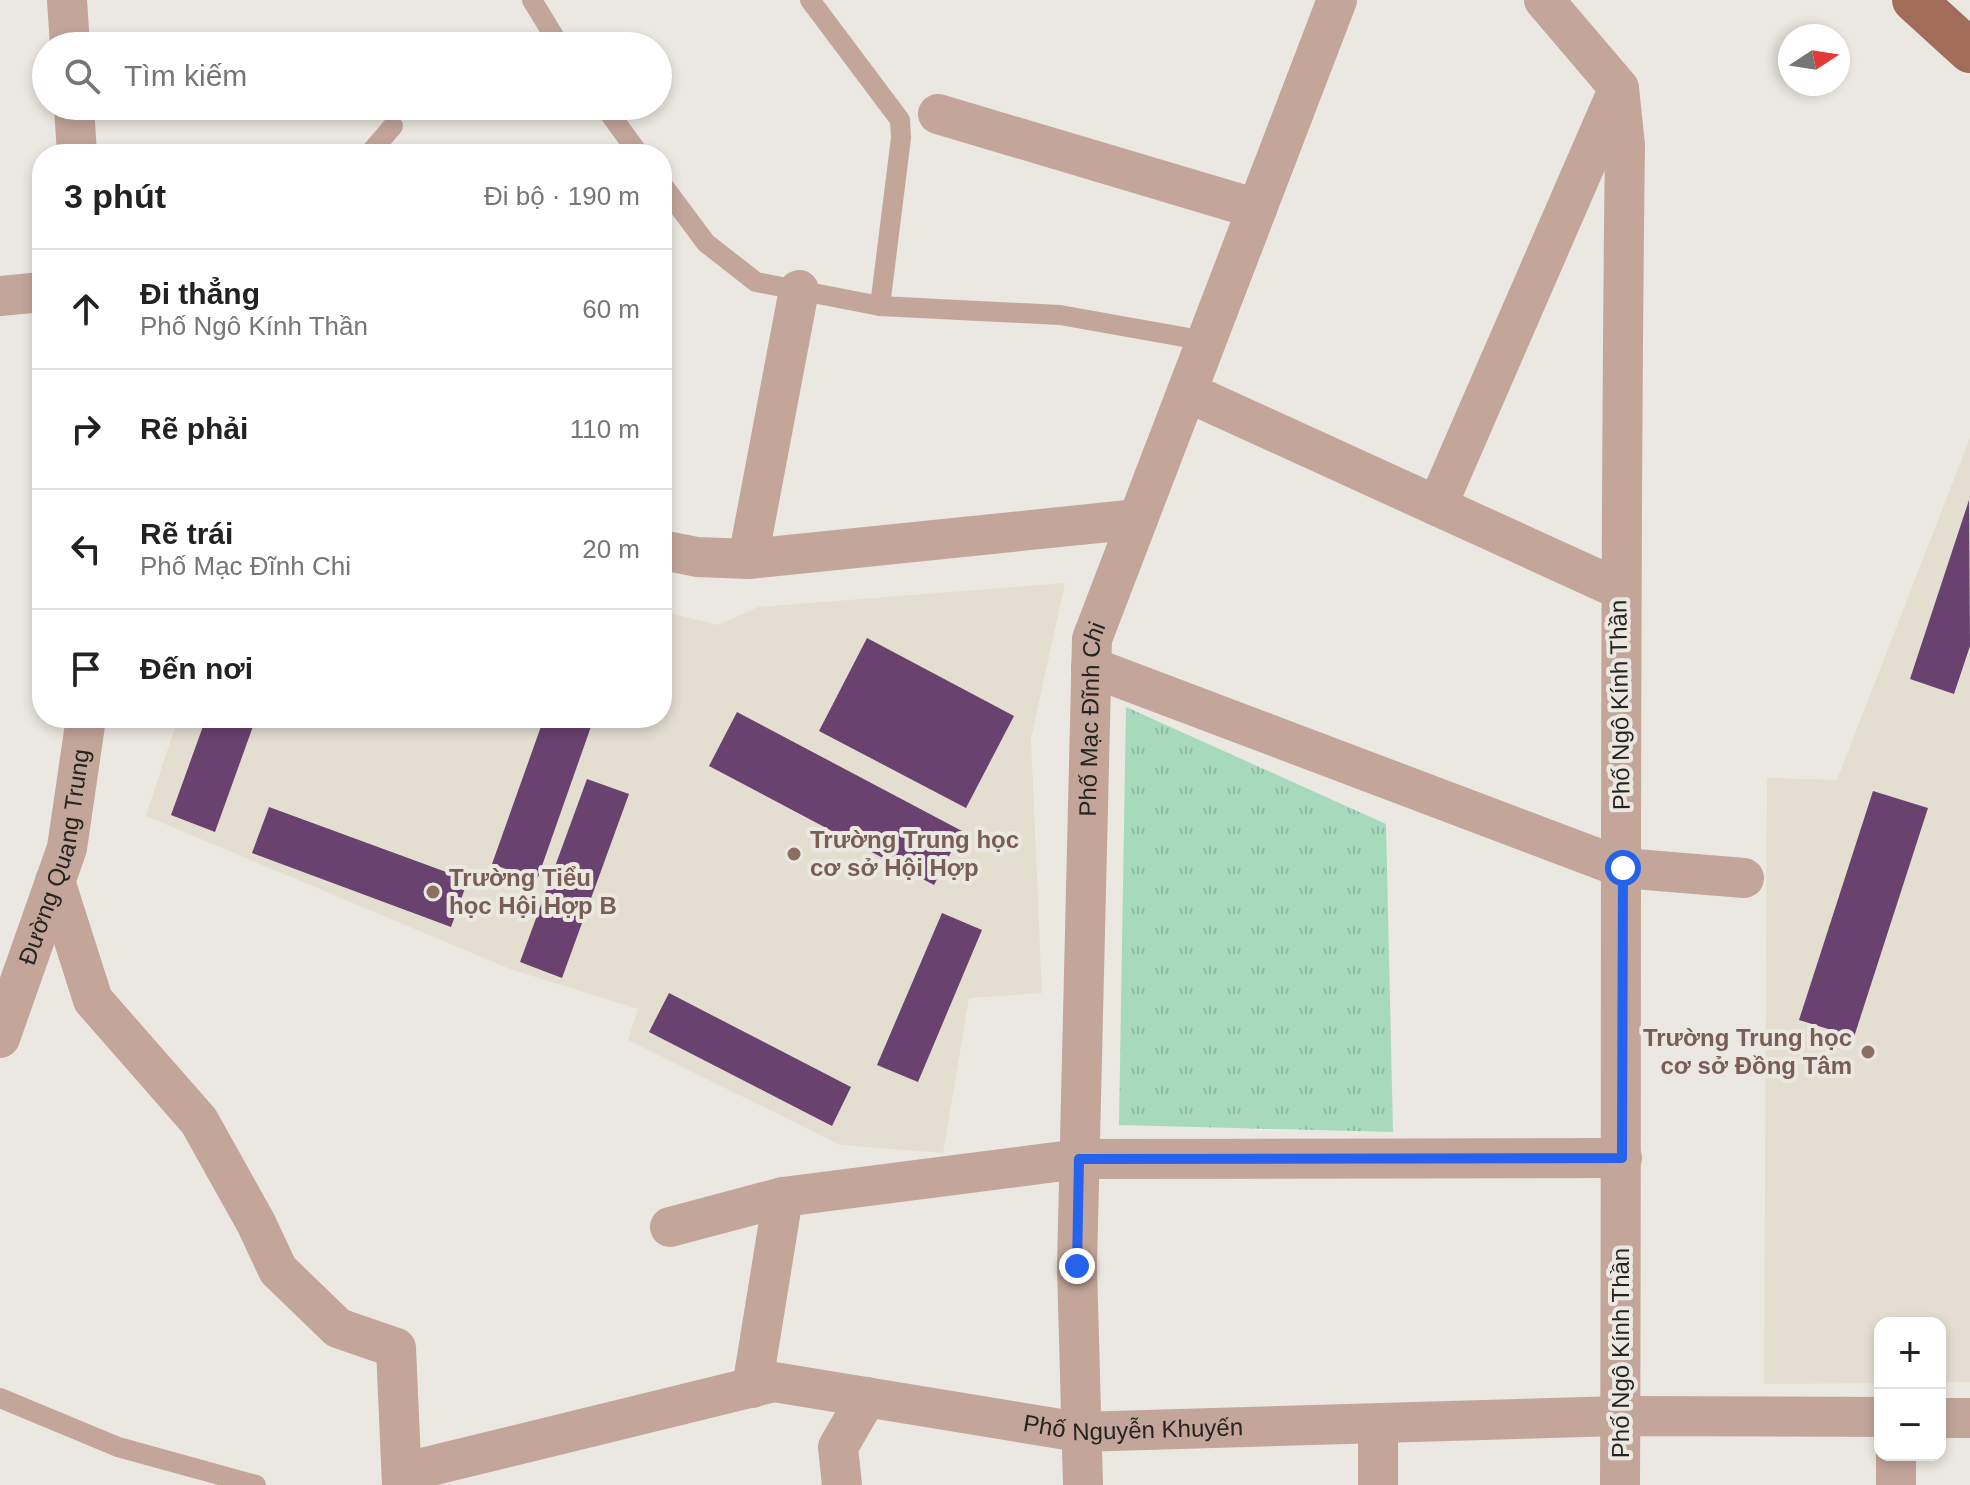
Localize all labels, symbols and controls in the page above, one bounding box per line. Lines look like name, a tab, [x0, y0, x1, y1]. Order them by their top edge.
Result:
north arrow	[1778, 24, 1850, 96]
search box	[32, 32, 672, 120]
icon: search	[60, 54, 104, 98]
text: Tìm kiếm	[124, 59, 247, 92]
text: 3 phút	[64, 177, 166, 215]
text: Đi bộ · 190 m	[484, 181, 640, 211]
text: Đi thẳng	[140, 277, 260, 310]
icon: ahead	[64, 287, 108, 331]
text: 60 m	[582, 294, 640, 324]
text: Phố Ngô Kính Thần	[140, 311, 368, 341]
icon: right	[64, 407, 108, 451]
text: Rẽ phải	[140, 412, 248, 445]
text: 110 m	[570, 414, 640, 444]
text: Rẽ trái	[140, 517, 233, 550]
icon: left	[64, 527, 108, 571]
text: 20 m	[582, 534, 640, 564]
text: Phố Mạc Đĩnh Chi	[140, 551, 351, 581]
street label: Phố Ngô Kính Thần	[1604, 600, 1635, 810]
street label: Phố Mạc Đĩnh Chi	[1074, 618, 1110, 817]
icon: arrive	[64, 647, 108, 691]
text: Đến nơi	[140, 652, 253, 685]
street label: Đường Quang Trung	[13, 747, 94, 968]
place label: Trường Trung học cơ sở Hội Hợp	[810, 826, 1019, 881]
marker: Trường Trung học cơ sở Hội Hợp	[785, 845, 803, 863]
route start	[1605, 850, 1641, 886]
place label: Trường Tiểu học Hội Hợp B	[449, 864, 617, 919]
marker: Trường Tiểu học Hội Hợp B	[424, 883, 442, 901]
place label: Trường Trung học cơ sở Đồng Tâm	[1643, 1024, 1852, 1079]
marker: Trường Trung học cơ sở Đồng Tâm	[1859, 1043, 1877, 1061]
route end	[1059, 1248, 1095, 1284]
street label: Phố Ngô Kính Thần	[1607, 1248, 1634, 1458]
map controls	[1874, 1317, 1946, 1461]
button: +	[1874, 1317, 1946, 1389]
button: −	[1874, 1389, 1946, 1461]
street label: Phố Nguyễn Khuyến	[1021, 1409, 1243, 1445]

